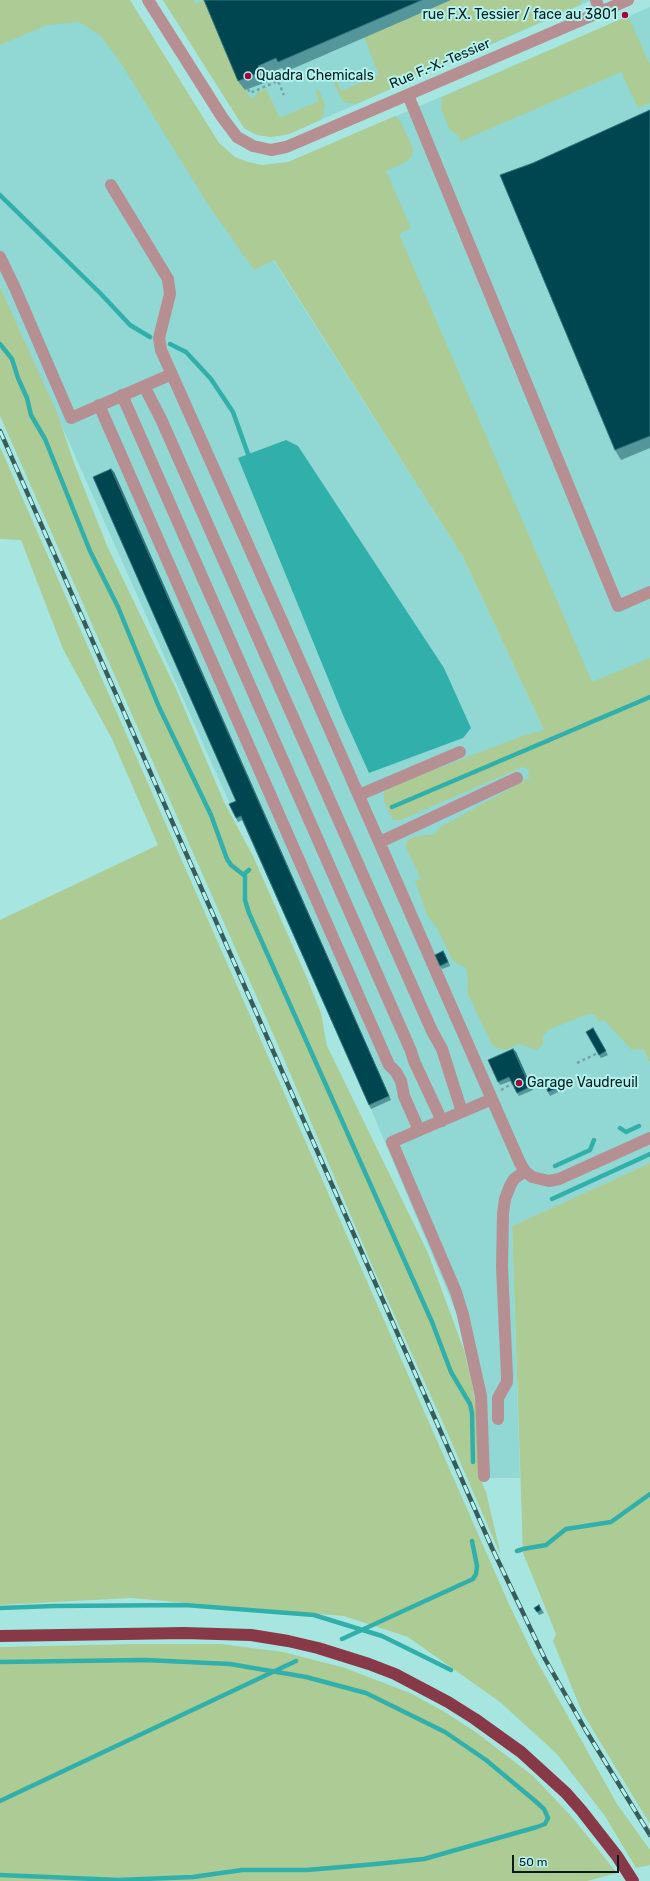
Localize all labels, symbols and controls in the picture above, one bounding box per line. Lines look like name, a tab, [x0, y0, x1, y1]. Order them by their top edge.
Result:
place label: rue F.X. Tessier / face au 3801	[422, 7, 617, 23]
marker: rue F.X. Tessier / face au 3801	[620, 10, 630, 20]
street label: Rue F.-X.-Tessier	[387, 35, 493, 93]
place label: Quadra Chemicals	[256, 68, 374, 84]
marker: Quadra Chemicals	[243, 71, 253, 81]
place label: Garage Vaudreuil	[527, 1075, 638, 1091]
marker: Garage Vaudreuil	[514, 1078, 524, 1088]
scale bar	[514, 1847, 621, 1873]
text: 50 m	[519, 1855, 547, 1869]

